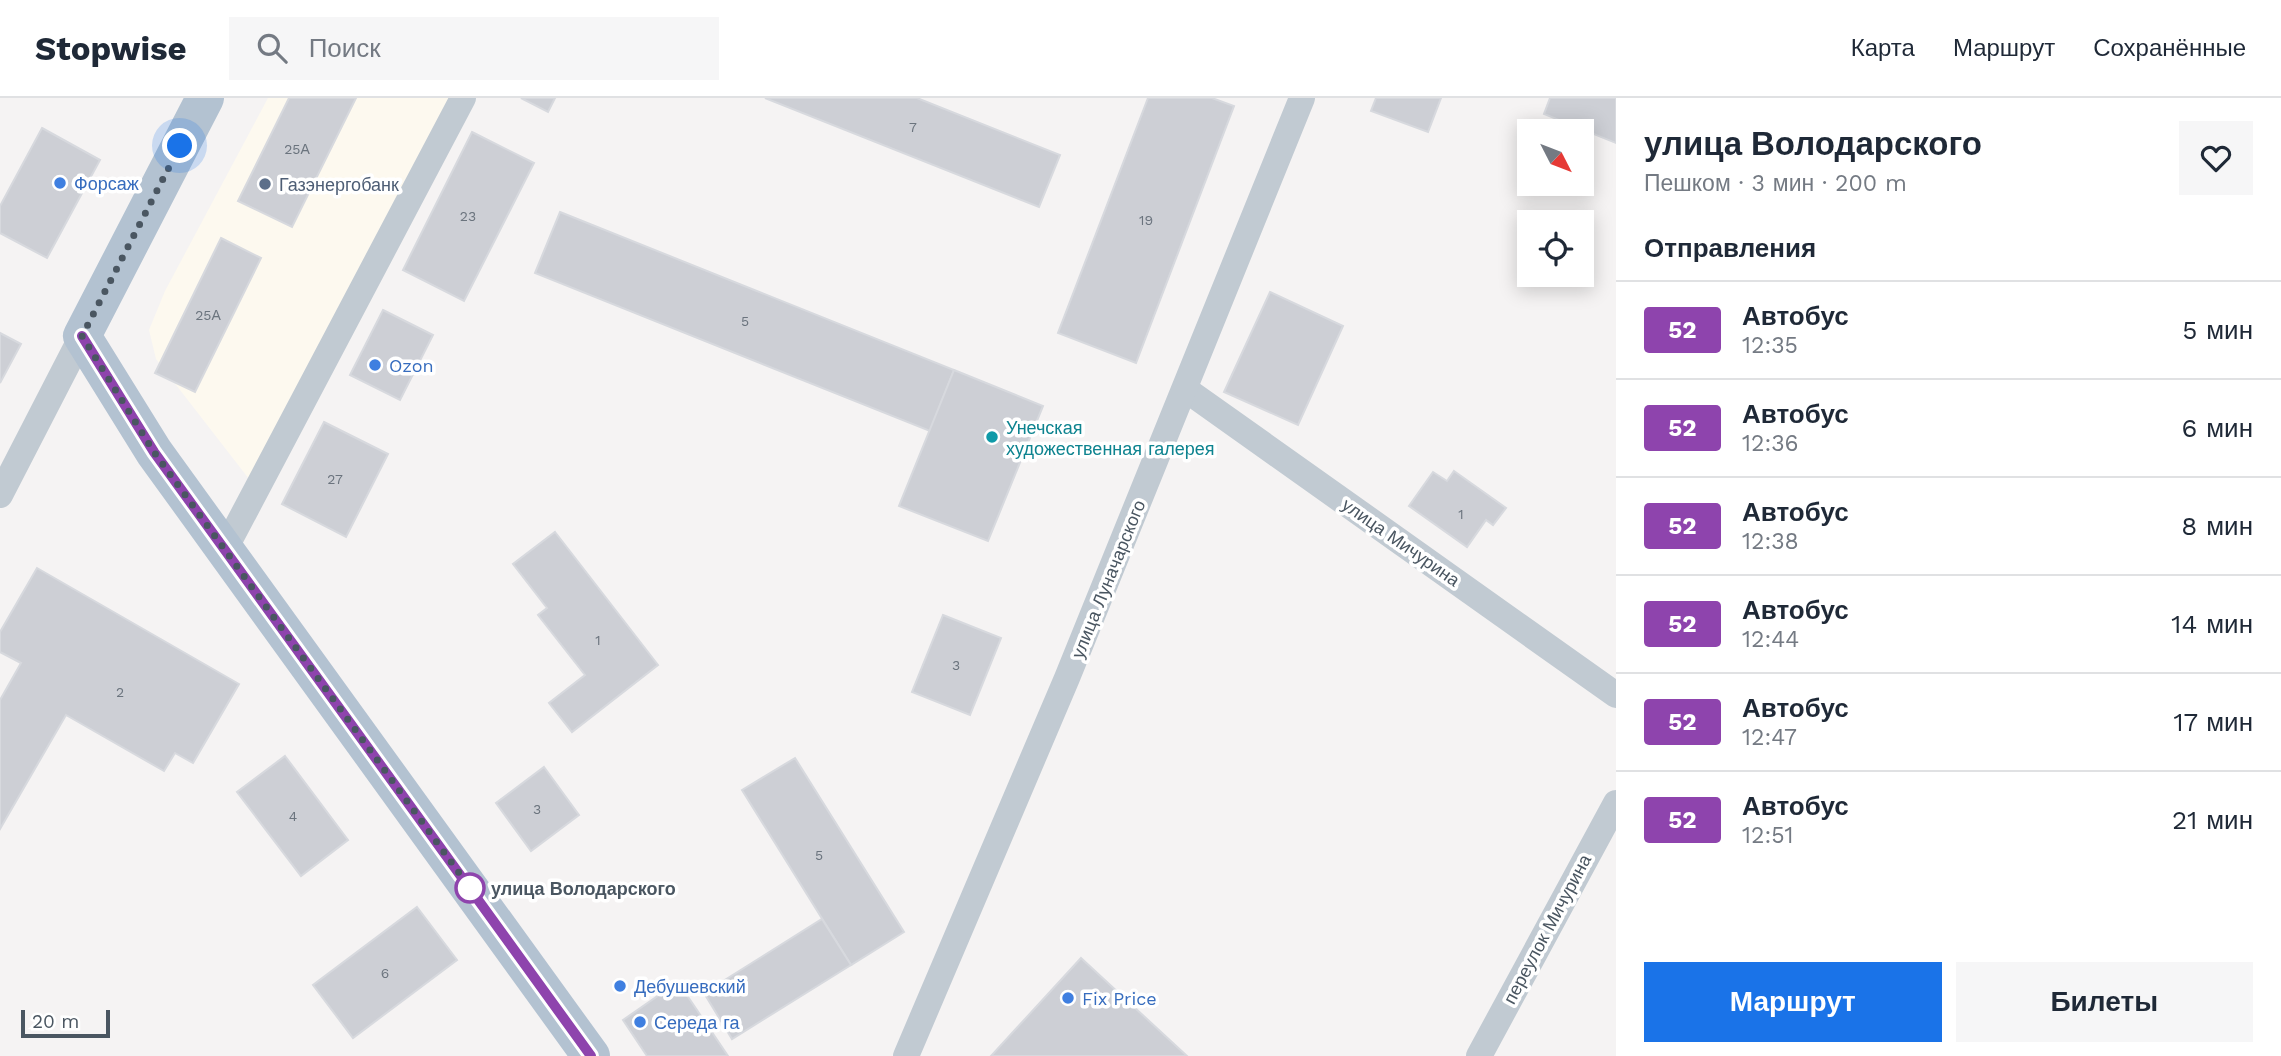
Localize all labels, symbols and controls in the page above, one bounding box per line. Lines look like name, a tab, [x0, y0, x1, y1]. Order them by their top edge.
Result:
search box	[229, 17, 719, 80]
text: Stopwise	[35, 29, 187, 68]
icon: search	[253, 29, 291, 67]
text: Поиск	[309, 33, 381, 63]
text: Карта	[1851, 34, 1915, 62]
text: Маршрут	[1953, 34, 2055, 62]
text: Сохранённые	[2093, 34, 2246, 62]
house number: 7	[909, 119, 917, 135]
north arrow	[1517, 119, 1594, 196]
map controls	[1517, 119, 1594, 287]
button: heart	[2179, 121, 2253, 195]
text: улица Володарского	[1644, 124, 1982, 163]
your location	[162, 128, 197, 163]
house number: 25А	[284, 141, 310, 157]
text: Пешком · 3 мин · 200 m	[1644, 170, 1907, 197]
place label: Форсаж	[74, 173, 139, 194]
place label: Газэнергобанк	[279, 174, 399, 195]
marker: Форсаж	[52, 175, 68, 191]
marker: Газэнергобанк	[257, 176, 273, 192]
house number: 23	[460, 208, 476, 224]
button: locate	[1517, 210, 1594, 287]
house number: 19	[1139, 212, 1153, 228]
text: Отправления	[1644, 233, 1816, 263]
text: Автобус	[1742, 301, 1849, 331]
house number: 25А	[195, 307, 221, 323]
house number: 5	[741, 313, 749, 329]
text: 5 мин	[2182, 315, 2253, 345]
text: 52	[1668, 316, 1697, 344]
text: 12:35	[1742, 332, 1798, 359]
place label: Ozon	[389, 355, 434, 376]
marker: Ozon	[367, 357, 383, 373]
text: Автобус	[1742, 399, 1849, 429]
text: 6 мин	[2182, 413, 2253, 443]
text: 52	[1668, 414, 1697, 442]
place label: Унечская художественная галерея	[1006, 417, 1215, 459]
marker: Унечская художественная галерея	[984, 429, 1000, 445]
text: 12:36	[1742, 430, 1799, 457]
house number: 27	[327, 471, 343, 487]
street label: улица Мичурина	[1338, 494, 1465, 591]
street label: улица Луначарского	[1067, 497, 1149, 661]
text: Автобус	[1742, 497, 1849, 527]
house number: 1	[1458, 506, 1464, 522]
text: 8 мин	[2181, 511, 2253, 541]
text: 52	[1668, 512, 1697, 540]
text: 12:38	[1742, 528, 1799, 555]
text: Автобус	[1742, 595, 1849, 625]
text: 14 мин	[2171, 609, 2253, 639]
text: 52	[1668, 610, 1697, 638]
text: 12:44	[1742, 626, 1799, 653]
house number: 1	[595, 632, 601, 648]
house number: 3	[952, 657, 960, 673]
house number: 2	[116, 684, 124, 700]
text: Автобус	[1742, 693, 1849, 723]
text: 17 мин	[2173, 707, 2253, 737]
text: 52	[1668, 708, 1697, 736]
text: 12:47	[1742, 724, 1797, 751]
text: Автобус	[1742, 791, 1849, 821]
house number: 3	[533, 801, 541, 817]
text: 21 мин	[2172, 805, 2253, 835]
text: 52	[1668, 806, 1697, 834]
house number: 4	[289, 808, 297, 824]
text: 12:51	[1742, 822, 1794, 849]
house number: 5	[815, 847, 823, 863]
street label: переулок Мичурина	[1499, 850, 1596, 1007]
marker: улица Володарского	[455, 873, 485, 903]
place label: улица Володарского	[491, 878, 676, 899]
button: Маршрут	[1644, 962, 1942, 1042]
button: Билеты	[1956, 962, 2253, 1042]
house number: 6	[381, 965, 389, 981]
place label: Дебушевский	[634, 976, 746, 997]
marker: Дебушевский	[612, 978, 628, 994]
place label: Fix Price	[1082, 988, 1157, 1009]
marker: Fix Price	[1060, 990, 1076, 1006]
scale bar	[21, 1007, 110, 1039]
text: 20 m	[32, 1010, 79, 1033]
place label: Середа га	[654, 1012, 740, 1033]
marker: Середа га	[632, 1014, 648, 1030]

